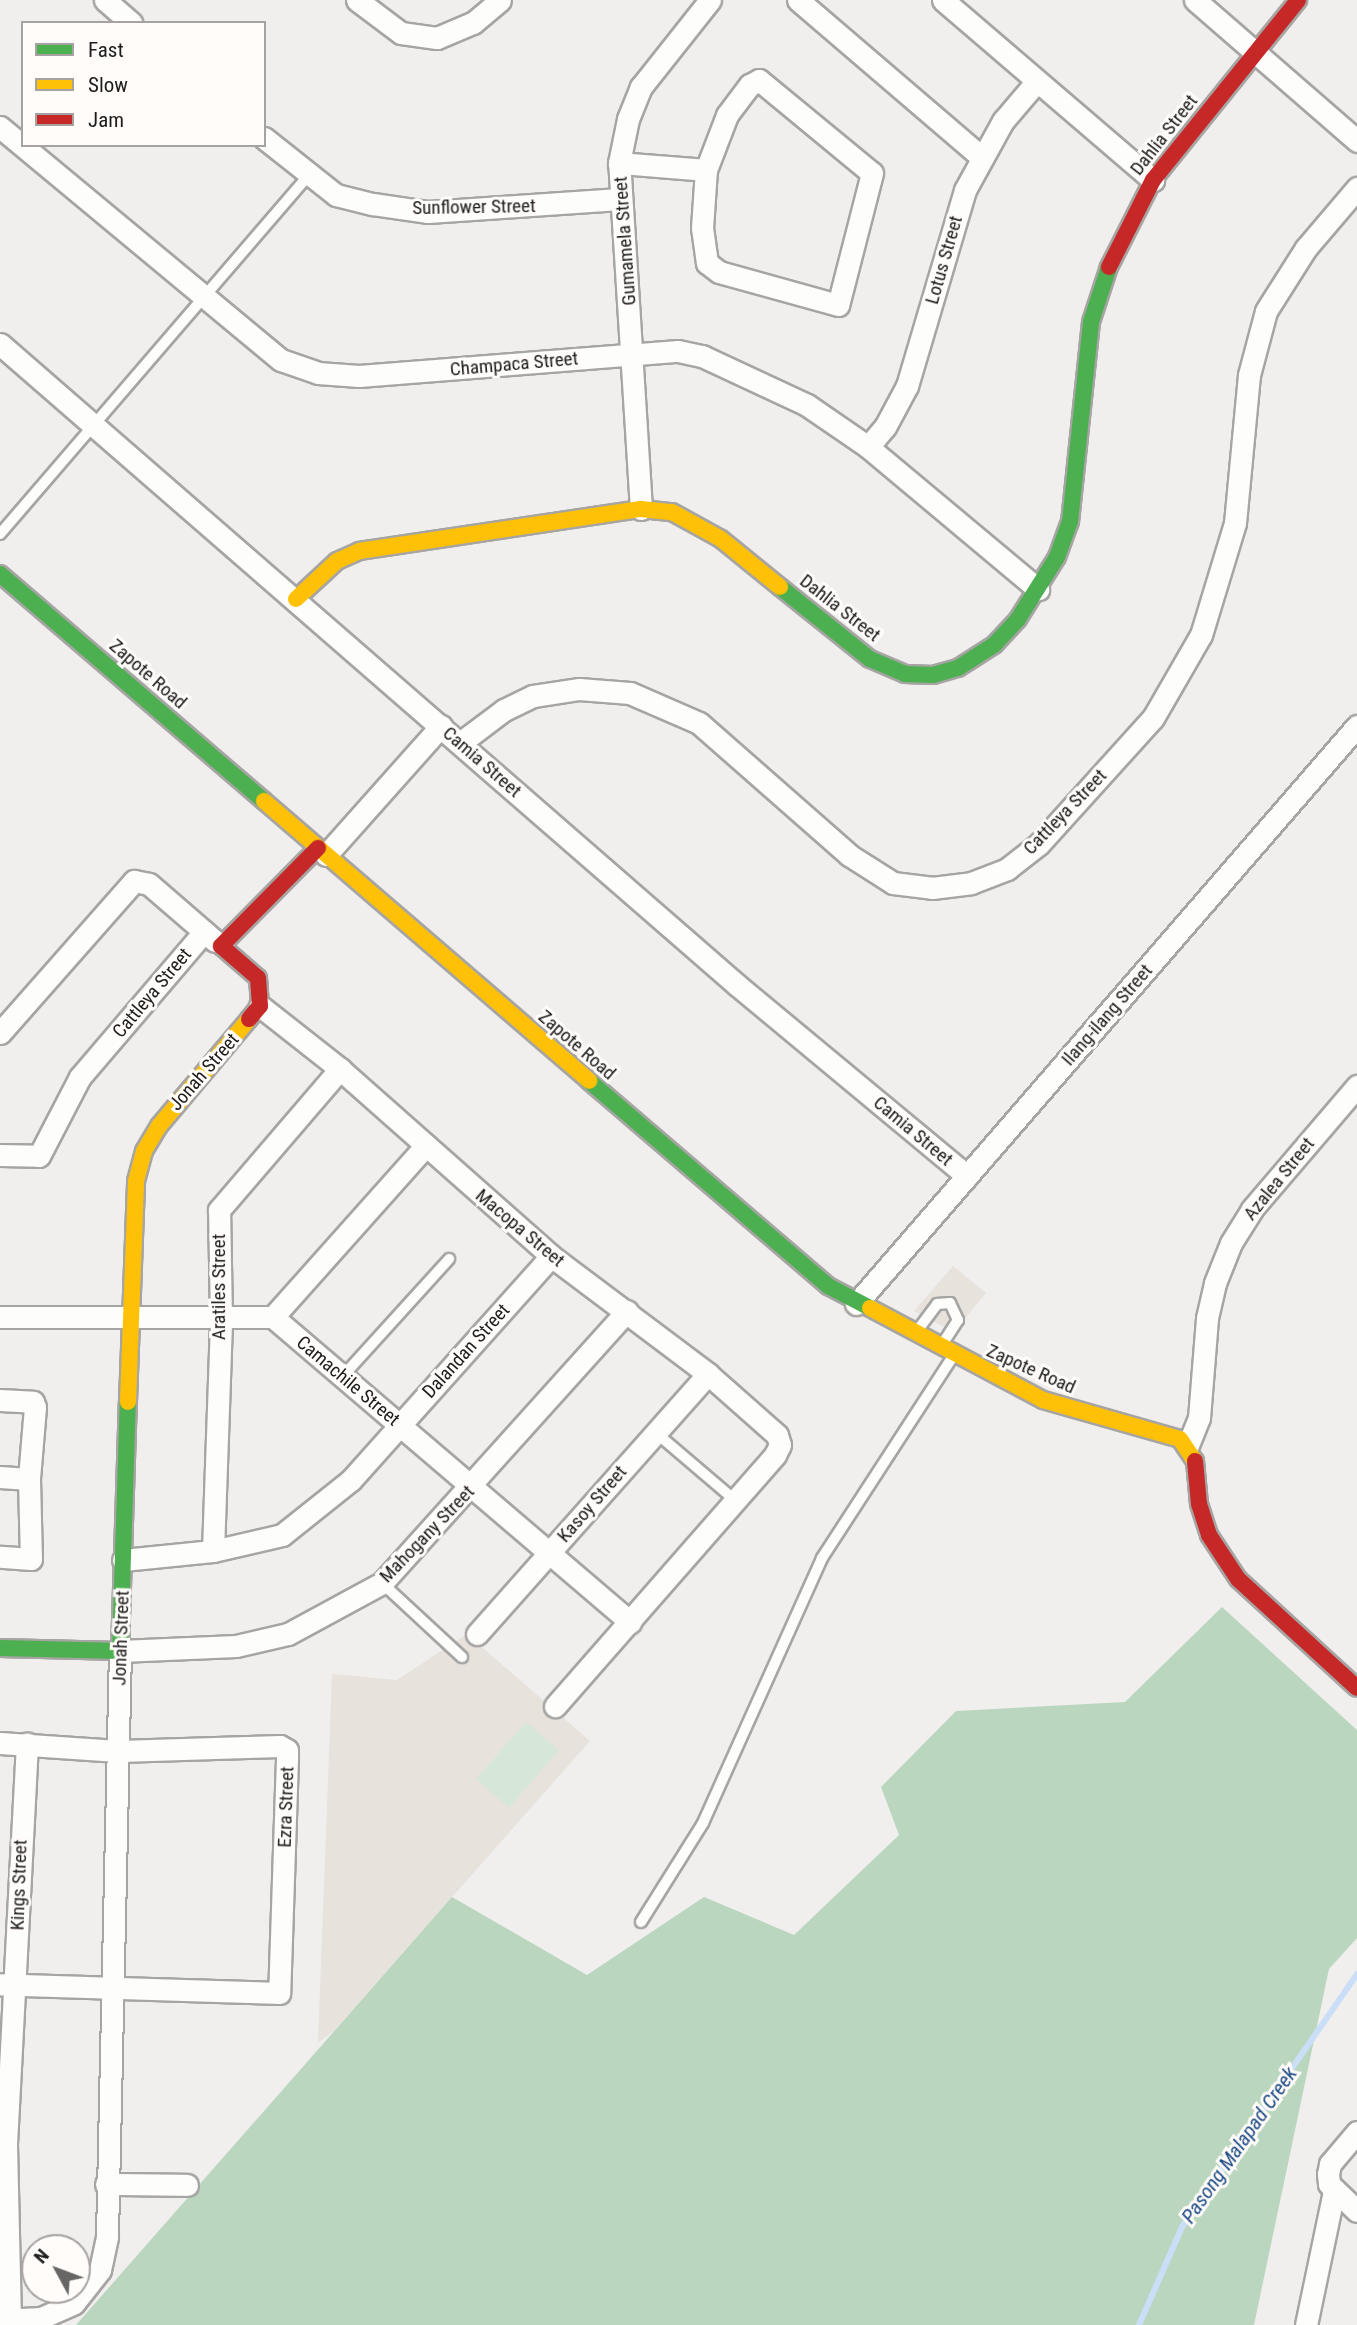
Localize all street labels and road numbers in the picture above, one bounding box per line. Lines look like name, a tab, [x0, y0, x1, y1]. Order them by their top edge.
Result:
street label: Dahlia Street	[1126, 90, 1202, 180]
street label: Gumamela Street	[609, 176, 641, 306]
street label: Sunflower Street	[412, 195, 536, 219]
street label: Lotus Street	[921, 213, 967, 307]
street label: Champaca Street	[449, 347, 579, 381]
street label: Dahlia Street	[795, 570, 885, 646]
street label: Zapote Road	[105, 634, 191, 714]
street label: Camia Street	[438, 722, 526, 802]
street label: Cattleya Street	[1019, 765, 1111, 859]
street label: Cattleya Street	[108, 944, 196, 1042]
street label: Ilang-ilang Street	[1057, 960, 1157, 1070]
street label: Zapote Road	[534, 1005, 620, 1085]
street label: Jonah Street	[164, 1029, 244, 1115]
street label: Camia Street	[869, 1091, 957, 1171]
street label: Azalea Street	[1239, 1133, 1319, 1225]
street label: Macopa Street	[471, 1184, 569, 1272]
street label: Aratiles Street	[208, 1234, 230, 1340]
street label: Dalandan Street	[418, 1299, 514, 1403]
street label: Camachile Street	[292, 1331, 404, 1431]
street label: Zapote Road	[983, 1339, 1079, 1399]
street label: Kasoy Street	[552, 1461, 632, 1547]
street label: Mahogany Street	[375, 1481, 479, 1587]
street label: Jonah Street	[108, 1590, 134, 1686]
street label: Ezra Street	[273, 1766, 299, 1848]
street label: Kings Street	[6, 1839, 32, 1931]

